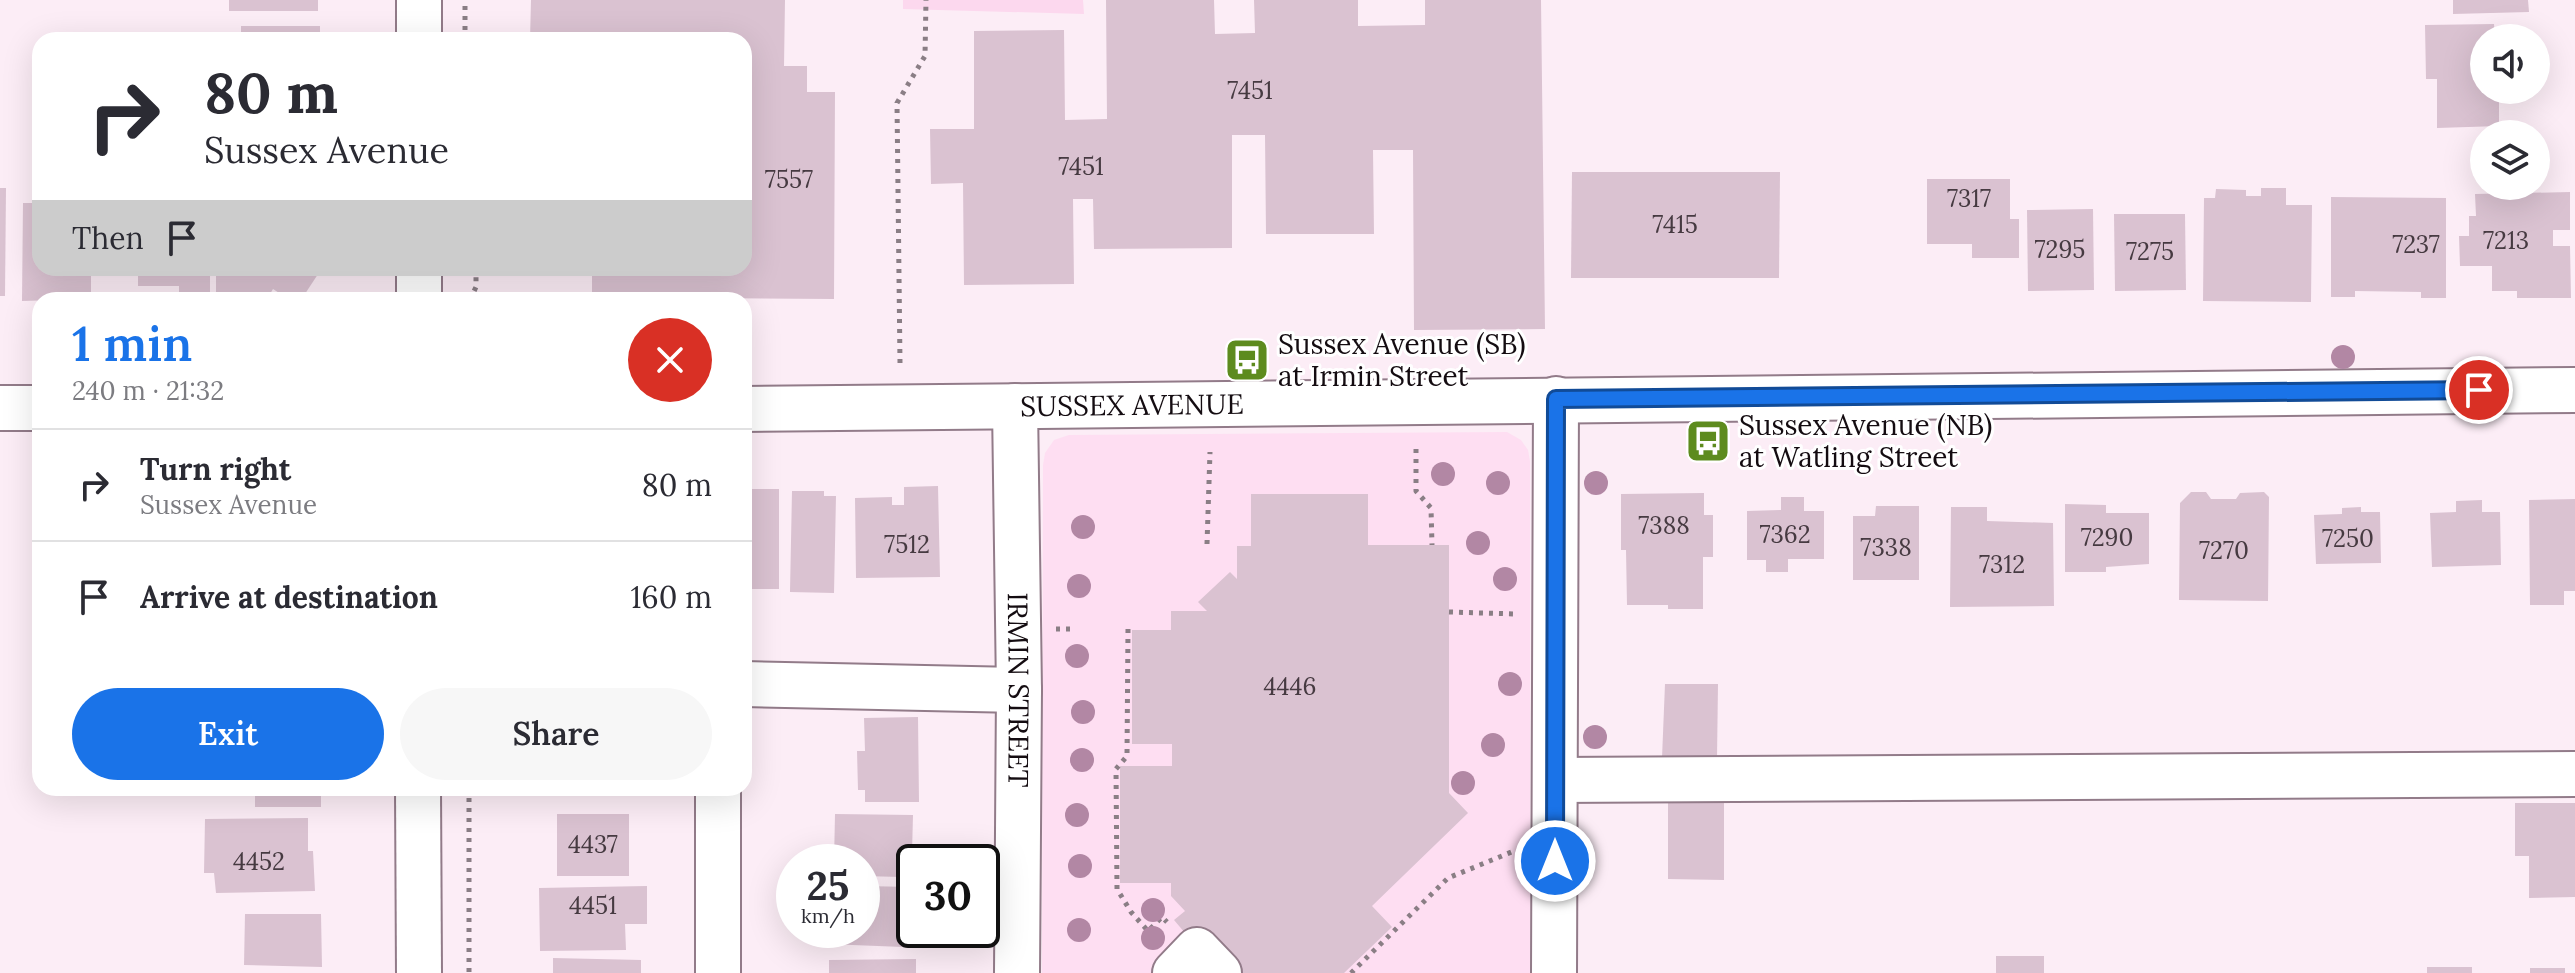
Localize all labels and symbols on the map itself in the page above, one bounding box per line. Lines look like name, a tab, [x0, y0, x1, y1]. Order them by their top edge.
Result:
house number: 7451	[1227, 75, 1273, 106]
house number: 7451	[1058, 151, 1104, 182]
house number: 7557	[765, 164, 813, 195]
house number: 7317	[1947, 183, 1991, 214]
house number: 7415	[1652, 209, 1698, 240]
house number: 7213	[2483, 225, 2529, 256]
house number: 7237	[2392, 229, 2440, 260]
house number: 7295	[2035, 234, 2085, 265]
house number: 7275	[2126, 236, 2174, 267]
place label: Sussex Avenue (SB) at Irmin Street	[1278, 326, 1525, 394]
bus stop icon: Sussex Avenue (SB) at Irmin Street	[1223, 336, 1271, 384]
pin	[2445, 356, 2513, 424]
street label: SUSSEX AVENUE	[1020, 386, 1244, 424]
place label: Sussex Avenue (NB) at Watling Street	[1739, 407, 1992, 475]
bus stop icon: Sussex Avenue (NB) at Watling Street	[1684, 417, 1732, 465]
house number: 7388	[1638, 510, 1690, 541]
house number: 7362	[1759, 519, 1811, 550]
house number: 7290	[2081, 522, 2133, 553]
house number: 7250	[2322, 523, 2374, 554]
house number: 7512	[884, 529, 930, 560]
house number: 7338	[1860, 532, 1912, 563]
house number: 7270	[2199, 535, 2249, 566]
house number: 7312	[1979, 549, 2025, 580]
street label: IRMIN STREET	[1000, 592, 1037, 788]
house number: 4446	[1264, 671, 1316, 702]
position arrow	[1513, 819, 1597, 903]
house number: 4437	[568, 829, 618, 860]
speed limit sign: 30	[896, 844, 1000, 948]
house number: 4452	[233, 846, 285, 877]
house number: 4451	[569, 890, 617, 921]

